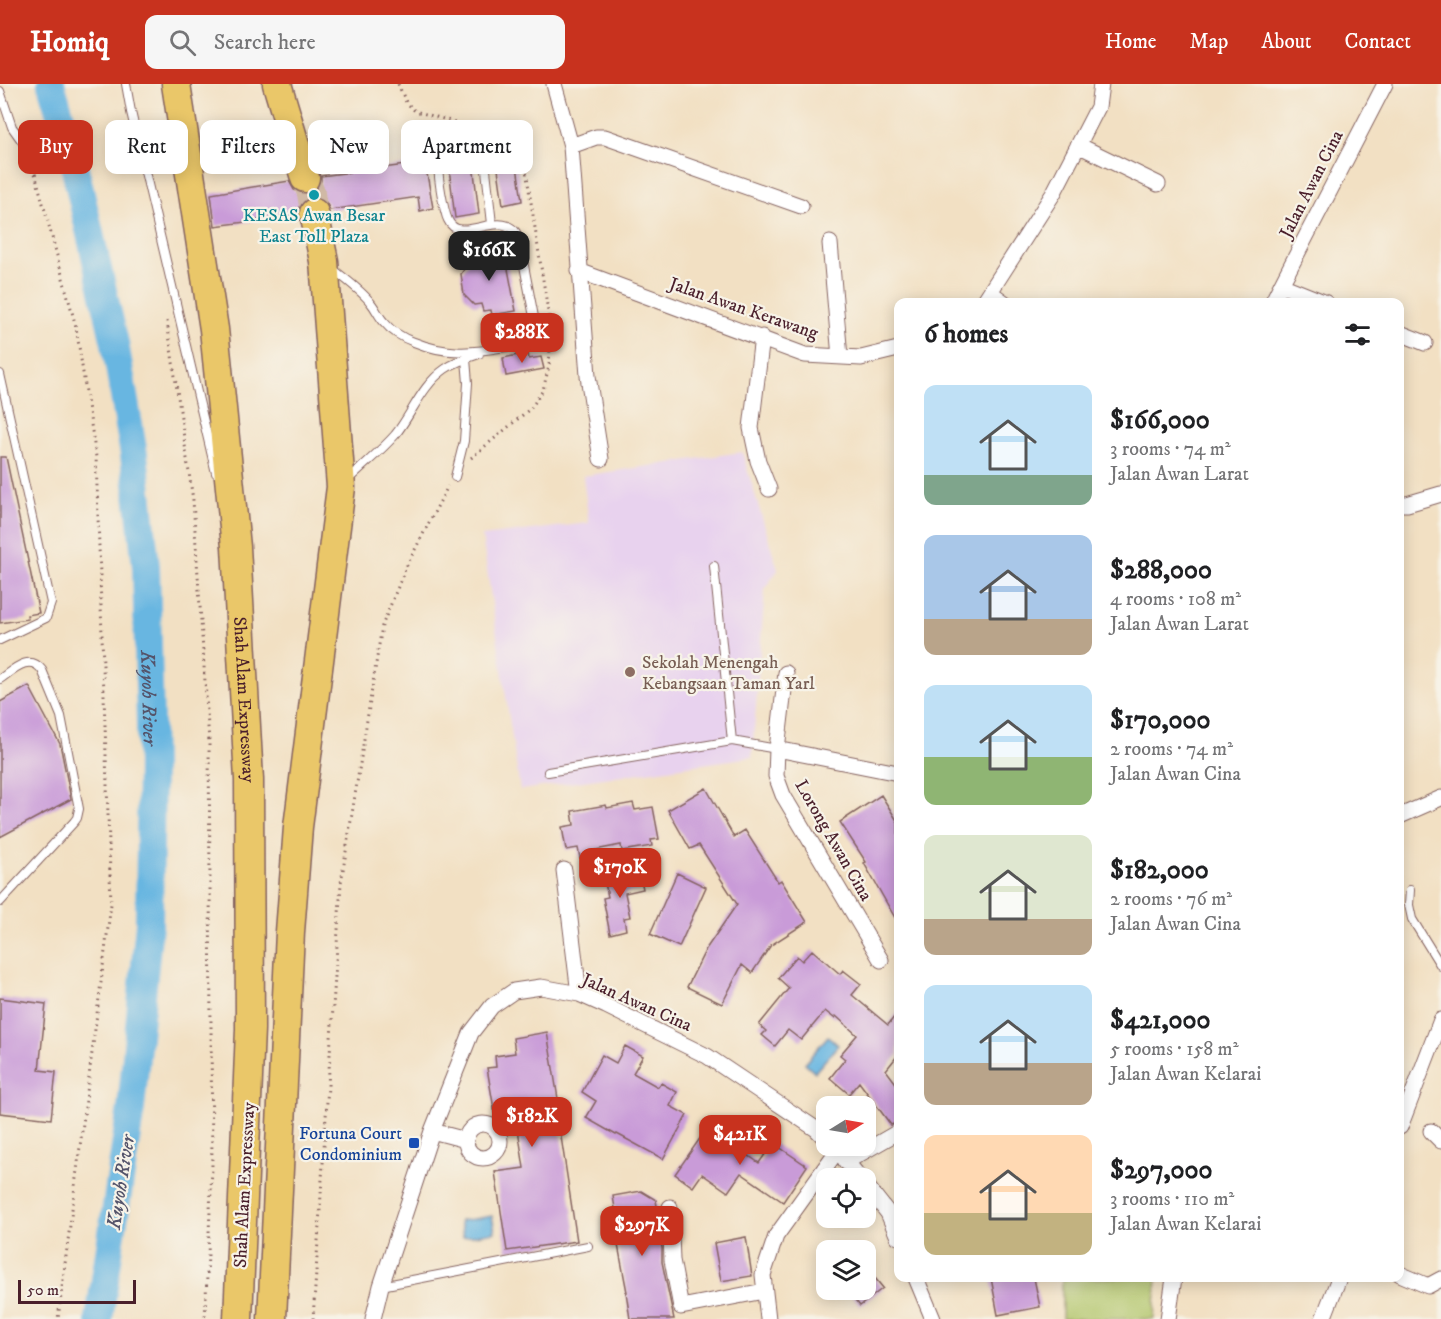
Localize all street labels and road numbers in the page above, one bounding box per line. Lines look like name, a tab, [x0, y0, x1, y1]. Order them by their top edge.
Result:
street label: Jalan Awan Cina	[1274, 127, 1349, 244]
street label: Jalan Awan Kerawang	[665, 273, 821, 345]
street label: Shah Alam Expressway	[228, 616, 259, 784]
street label: Lorong Awan Cina	[790, 776, 877, 905]
street label: Jalan Awan Cina	[576, 968, 695, 1037]
street label: Shah Alam Expressway	[230, 1101, 260, 1269]

